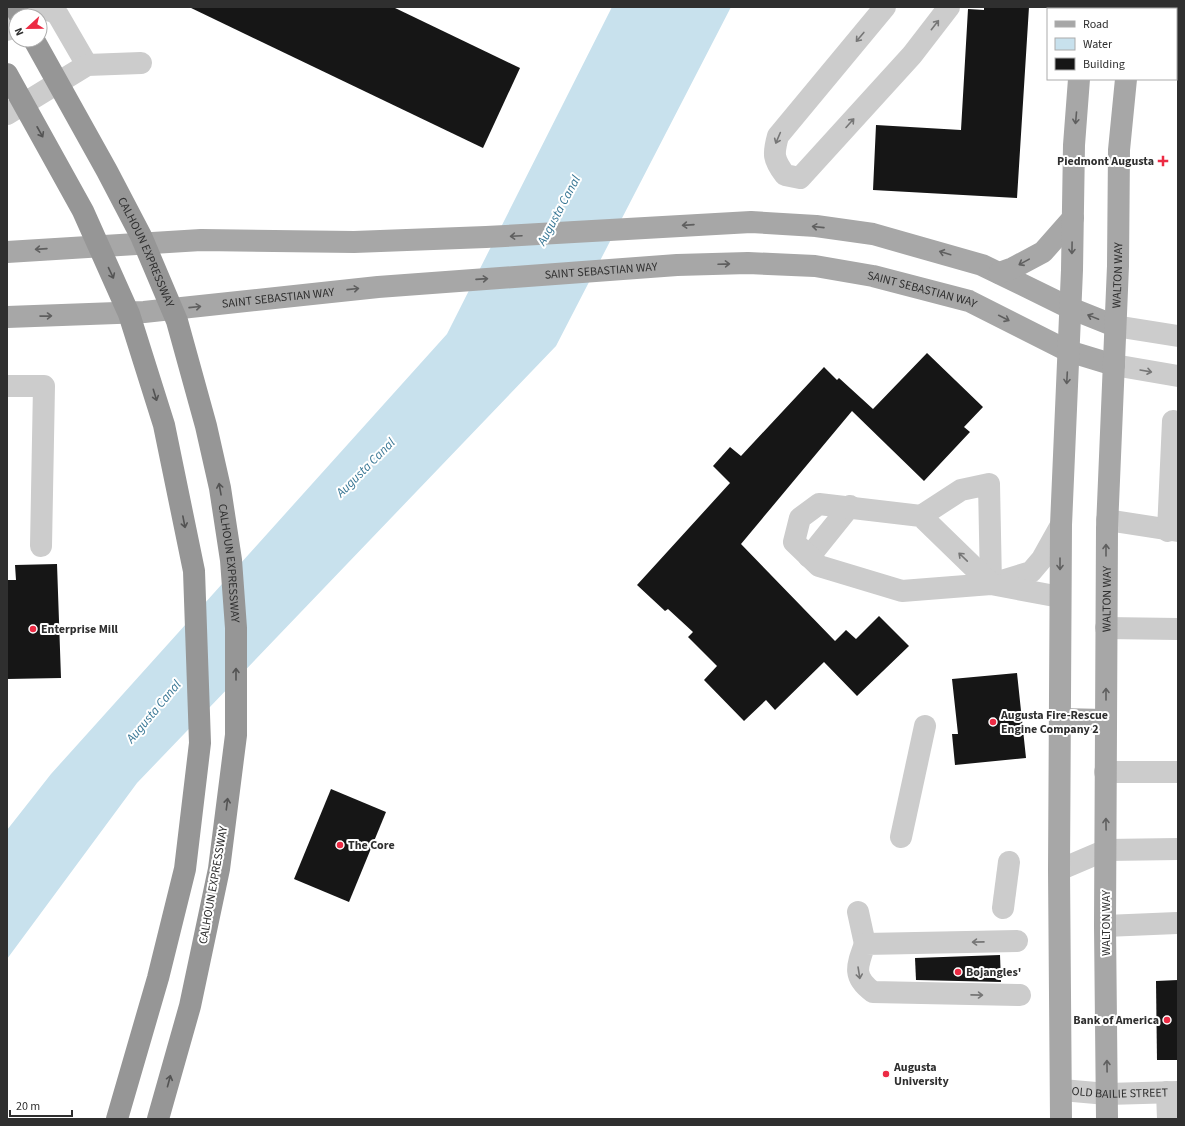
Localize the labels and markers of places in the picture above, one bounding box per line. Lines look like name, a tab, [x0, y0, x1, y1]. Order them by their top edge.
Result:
place label: Piedmont Augusta	[1057, 153, 1154, 170]
marker: Piedmont Augusta	[1157, 155, 1169, 167]
place label: Enterprise Mill	[41, 621, 119, 638]
marker: Enterprise Mill	[28, 624, 38, 634]
place label: Augusta Fire-Rescue Engine Company 2	[1000, 707, 1108, 738]
marker: Augusta Fire-Rescue Engine Company 2	[988, 717, 998, 727]
place label: The Core	[348, 837, 395, 854]
marker: The Core	[335, 840, 345, 850]
place label: Bojangles'	[966, 964, 1021, 981]
marker: Bojangles'	[953, 967, 963, 977]
place label: Bank of America	[1073, 1012, 1159, 1029]
marker: Bank of America	[1162, 1015, 1172, 1025]
place label: Augusta University	[893, 1059, 949, 1090]
marker: Augusta University	[881, 1069, 891, 1079]

